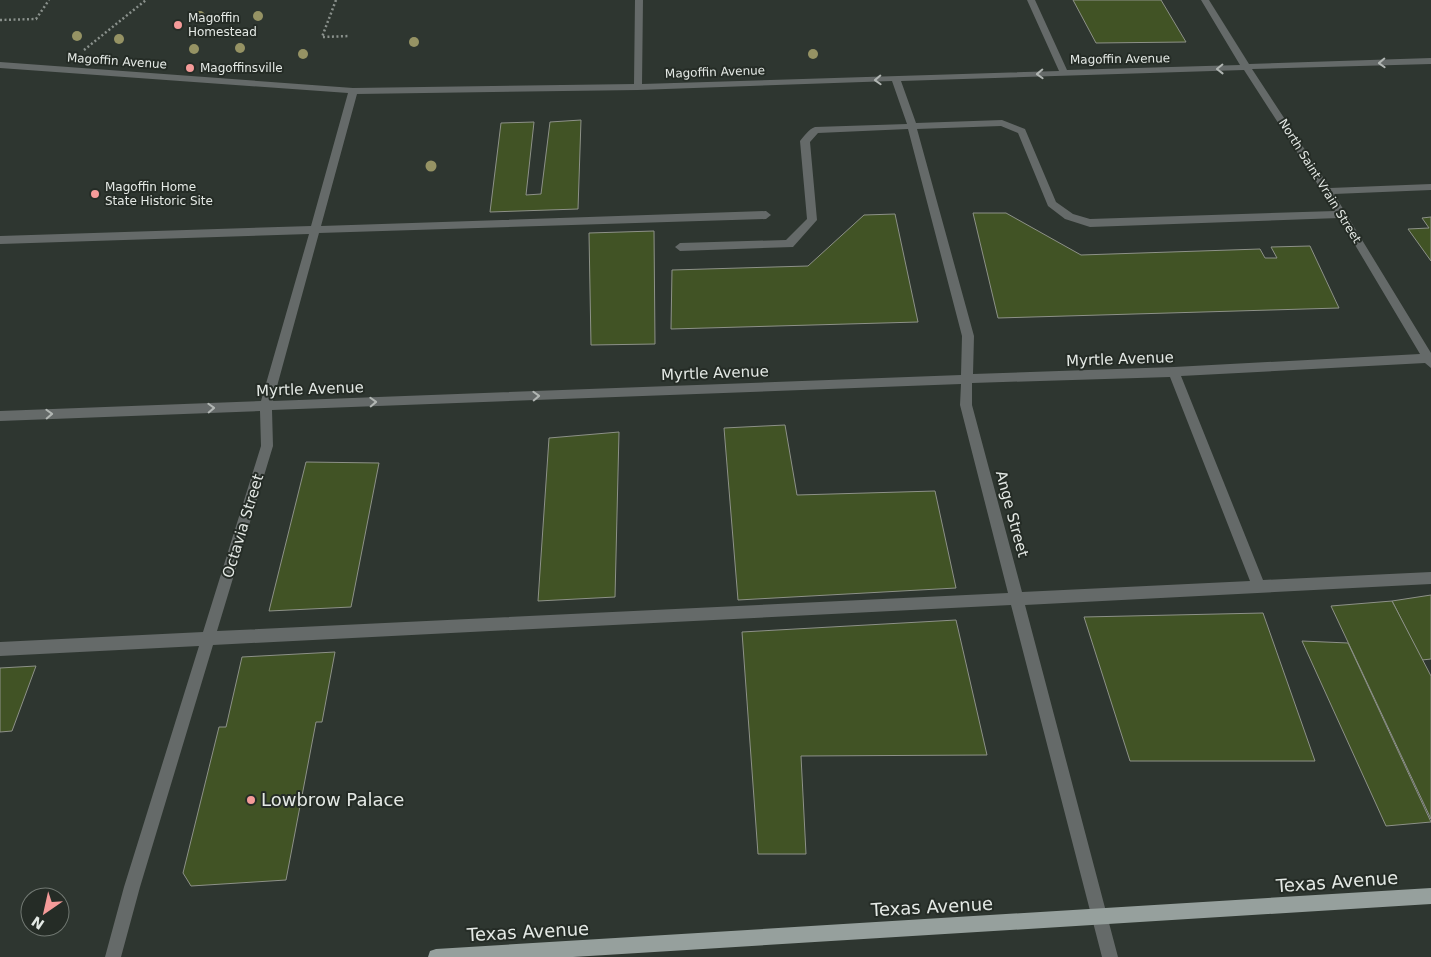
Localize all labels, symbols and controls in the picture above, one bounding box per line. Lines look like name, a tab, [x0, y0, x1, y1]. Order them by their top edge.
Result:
place label: Magoffin Homestead	[188, 11, 257, 39]
marker: Magoffin Homestead	[172, 19, 184, 31]
street label: Magoffin Avenue	[66, 51, 168, 71]
street label: Magoffin Avenue	[1070, 51, 1170, 67]
one-way arrow	[1378, 58, 1386, 69]
place label: Magoffinsville	[200, 61, 283, 75]
marker: Magoffinsville	[184, 62, 196, 74]
street label: Magoffin Avenue	[665, 63, 765, 81]
one-way arrow	[1216, 64, 1224, 75]
one-way arrow	[1036, 69, 1044, 79]
one-way arrow	[873, 75, 881, 85]
street label: North Saint Vrain Street	[1276, 116, 1364, 246]
place label: Magoffin Home State Historic Site	[105, 180, 213, 208]
marker: Magoffin Home State Historic Site	[89, 188, 101, 200]
street label: Myrtle Avenue	[1066, 348, 1174, 370]
street label: Myrtle Avenue	[661, 362, 769, 384]
street label: Myrtle Avenue	[256, 378, 364, 400]
one-way arrow	[532, 390, 540, 401]
one-way arrow	[370, 397, 378, 407]
one-way arrow	[207, 403, 215, 414]
one-way arrow	[45, 409, 53, 420]
street label: Ange Street	[992, 469, 1032, 559]
street label: Octavia Street	[219, 472, 267, 580]
place label: Lowbrow Palace	[261, 789, 404, 810]
marker: Lowbrow Palace	[245, 794, 257, 806]
street label: Texas Avenue	[1274, 867, 1399, 896]
north arrow	[20, 887, 70, 937]
street label: Texas Avenue	[869, 893, 994, 920]
text: N	[28, 913, 47, 933]
street label: Texas Avenue	[465, 918, 590, 945]

